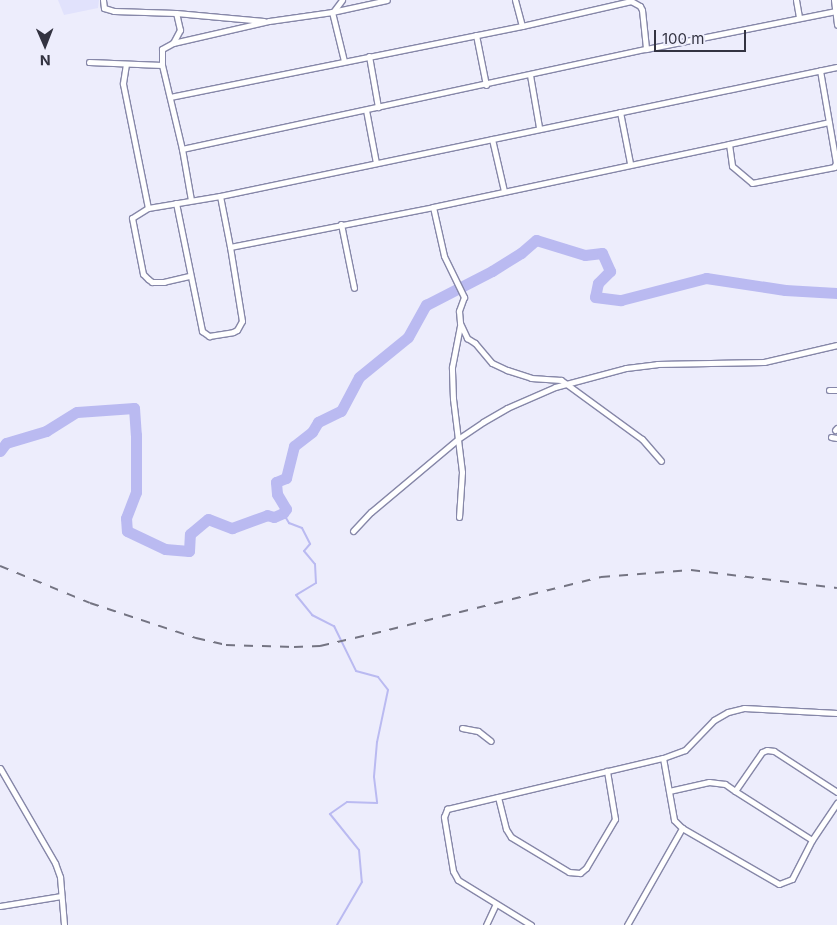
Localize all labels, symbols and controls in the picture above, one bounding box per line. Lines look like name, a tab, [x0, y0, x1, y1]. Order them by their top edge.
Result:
north arrow	[20, 20, 70, 70]
scale bar	[657, 20, 750, 52]
text: 100 m	[662, 29, 704, 48]
text: N	[40, 52, 51, 69]

